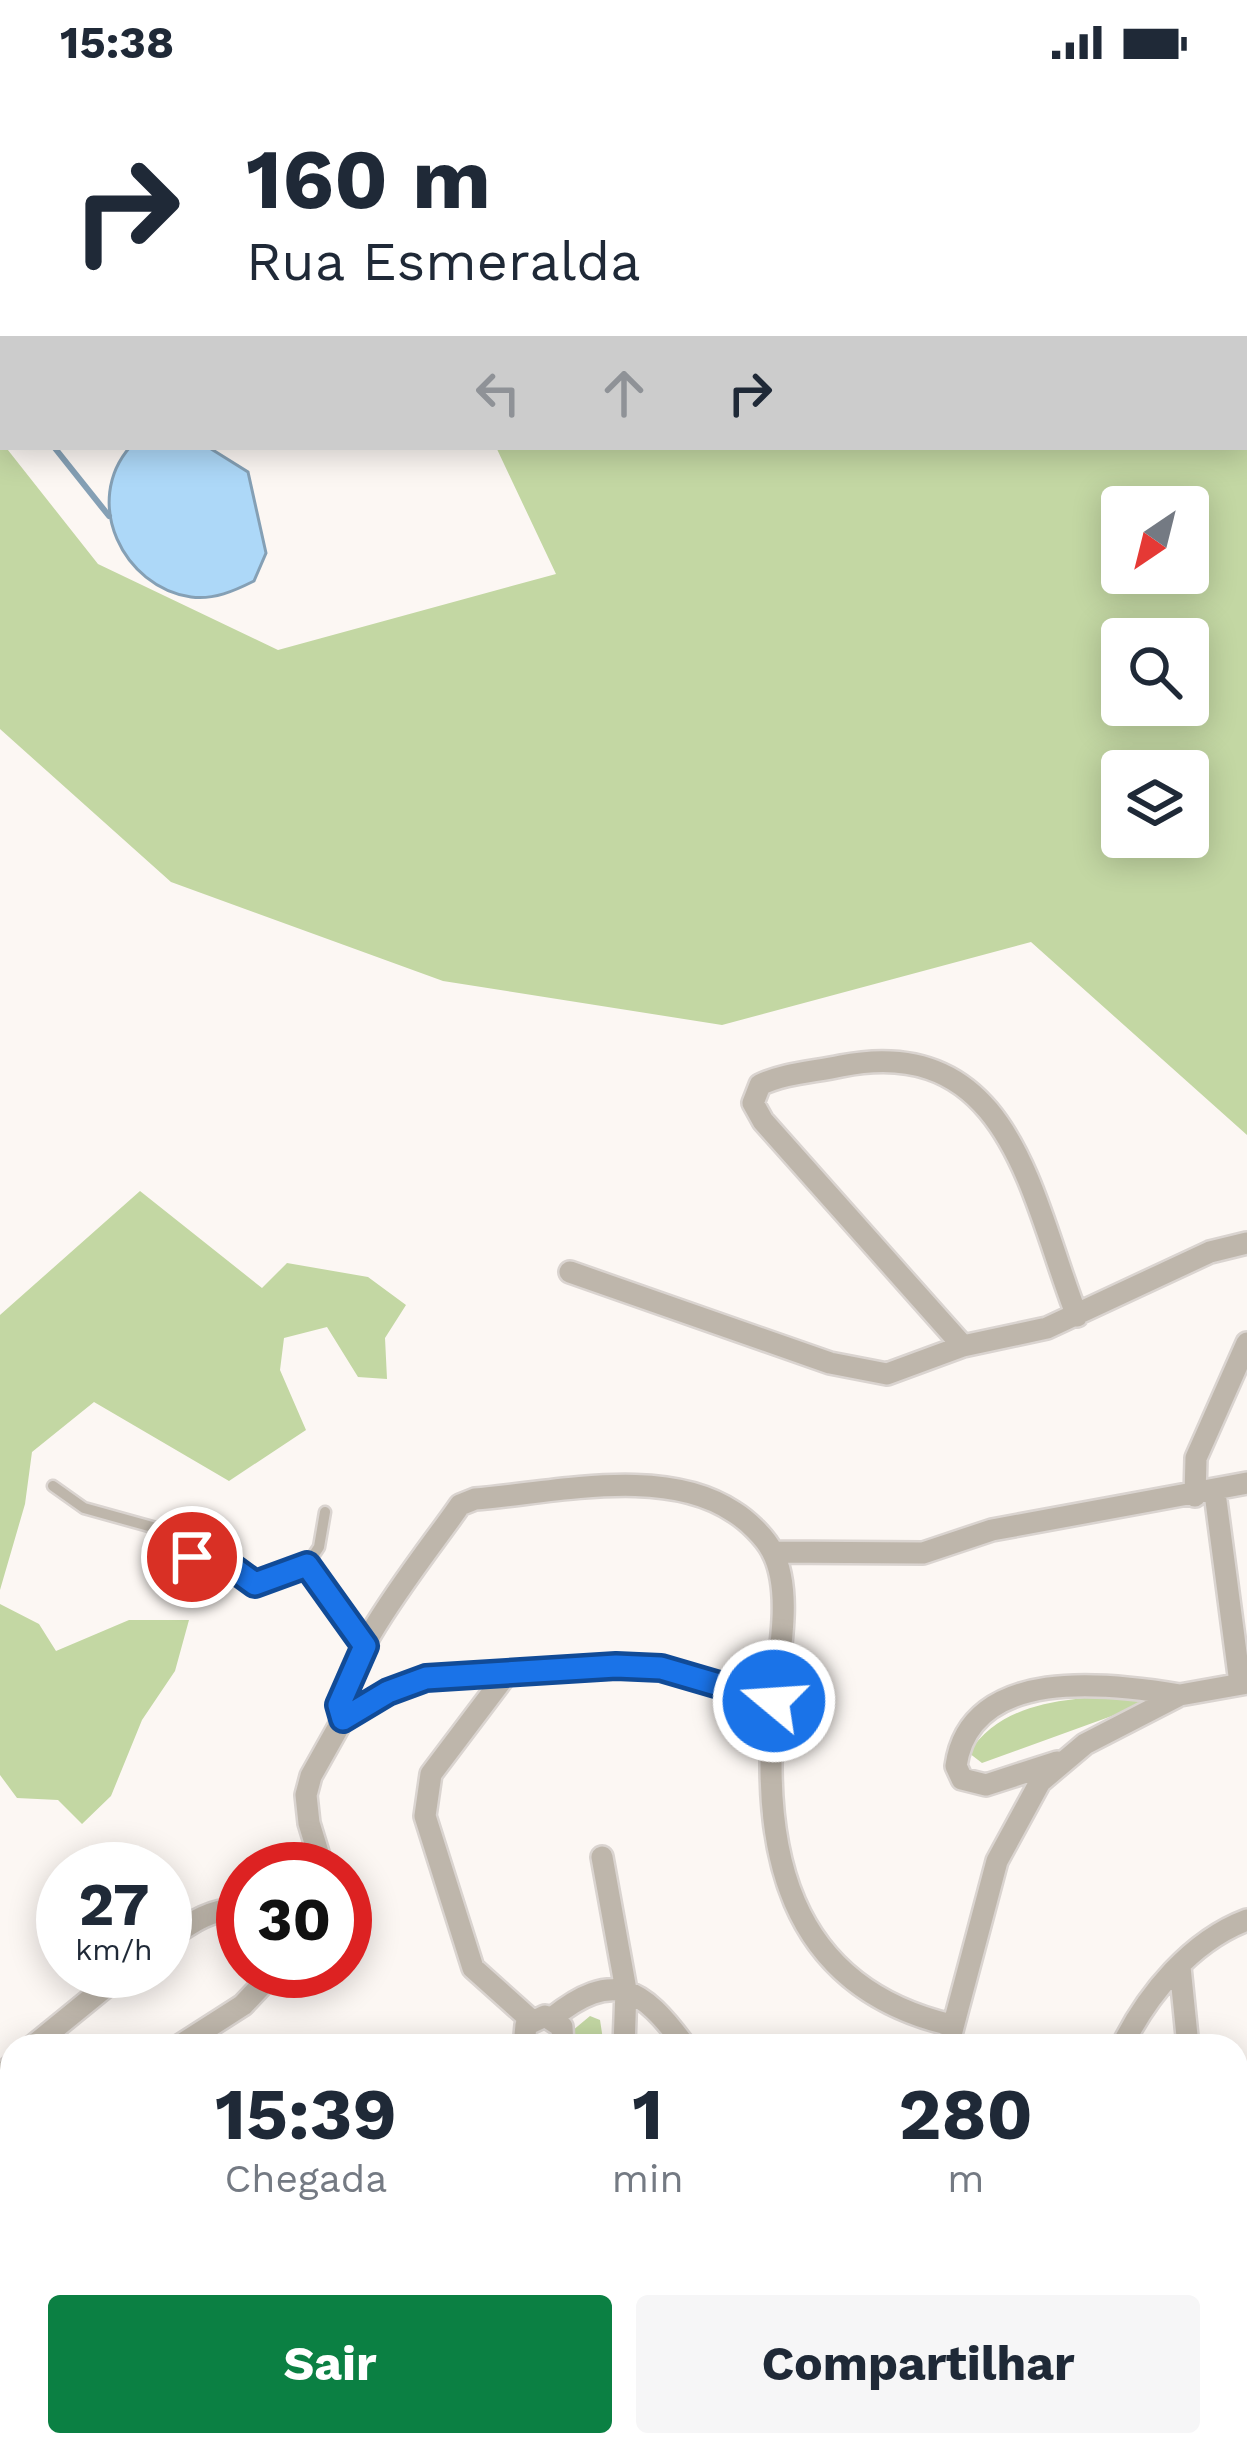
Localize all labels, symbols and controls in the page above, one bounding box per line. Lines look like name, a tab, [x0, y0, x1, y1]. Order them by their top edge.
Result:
text: 15:38	[60, 16, 174, 69]
text: 160 m	[246, 130, 491, 228]
icon: right	[48, 132, 204, 288]
text: Rua Esmeralda	[246, 230, 641, 293]
icon: left	[465, 360, 531, 426]
icon: ahead	[591, 360, 657, 426]
icon: right	[717, 360, 783, 426]
north arrow	[1101, 486, 1209, 594]
map controls	[1101, 486, 1209, 858]
button: search	[1101, 618, 1209, 726]
button: layers	[1101, 750, 1209, 858]
pin	[141, 1506, 243, 1608]
icon: arrive	[159, 1524, 225, 1590]
position arrow	[711, 1638, 837, 1764]
speed limit sign: 30	[216, 1842, 372, 1998]
text: 27	[78, 1869, 150, 1940]
text: km/h	[75, 1932, 153, 1967]
text: 15:39	[215, 2072, 397, 2156]
text: 1	[632, 2072, 663, 2156]
text: 280	[899, 2072, 1033, 2156]
text: Chegada	[225, 2156, 387, 2201]
text: min	[612, 2156, 684, 2201]
text: m	[947, 2156, 984, 2201]
button: Sair	[48, 2295, 612, 2433]
button: Compartilhar	[636, 2295, 1200, 2433]

